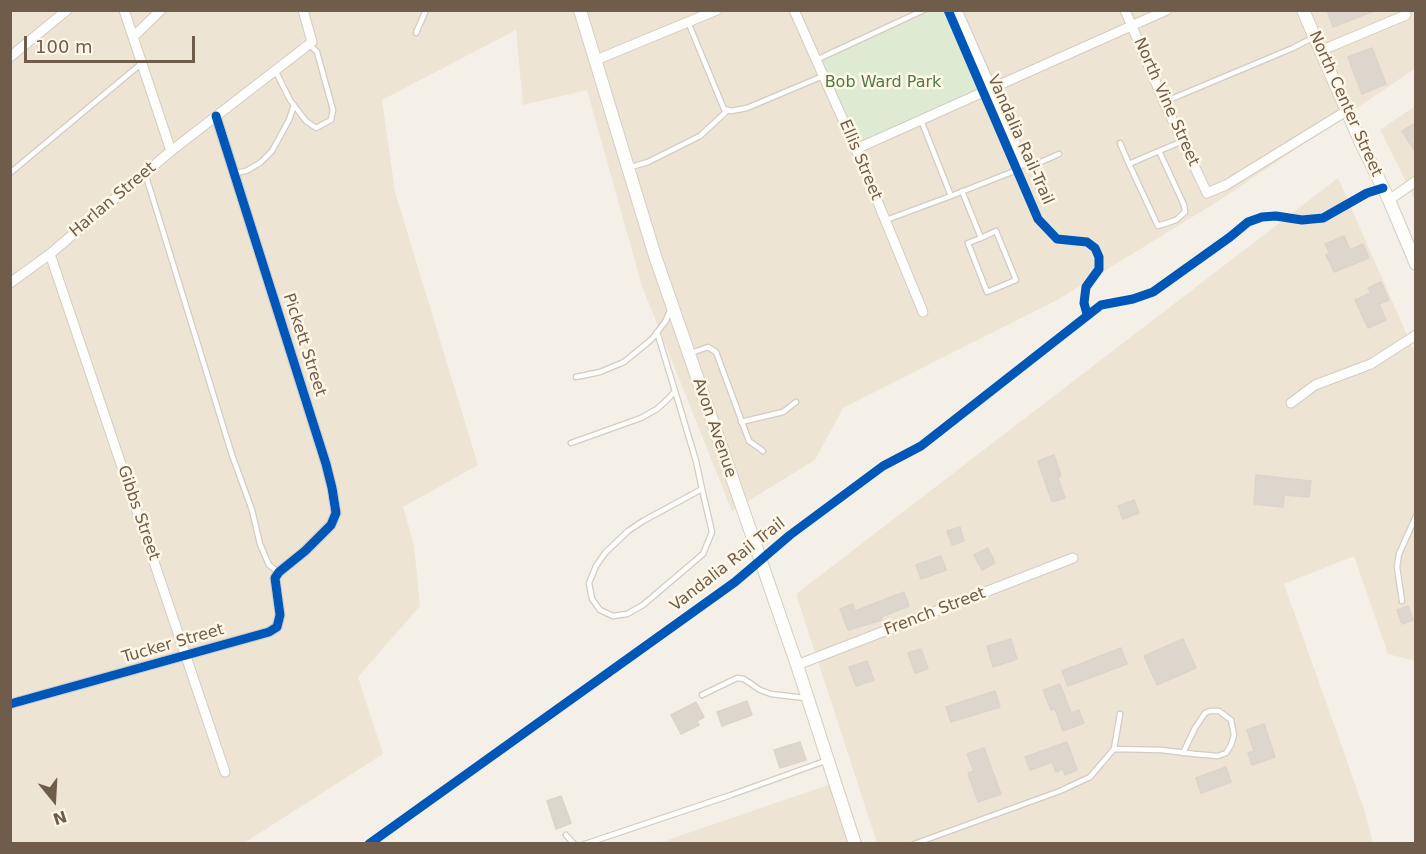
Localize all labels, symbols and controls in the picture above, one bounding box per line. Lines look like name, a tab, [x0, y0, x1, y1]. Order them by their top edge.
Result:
scale bar	[27, 24, 198, 62]
street label: North Center Street	[1304, 28, 1386, 180]
street label: North Vine Street	[1129, 35, 1203, 169]
text: 100 m	[35, 36, 93, 57]
street label: Vandalia Rail-Trail	[983, 72, 1057, 208]
park label: Bob Ward Park	[825, 73, 941, 93]
street label: Ellis Street	[834, 117, 886, 203]
street label: Harlan Street	[66, 158, 160, 242]
street label: Pickett Street	[278, 291, 330, 399]
street label: Avon Avenue	[688, 376, 740, 480]
street label: Gibbs Street	[113, 463, 163, 563]
street label: Vandalia Rail Trail	[667, 514, 789, 616]
street label: French Street	[882, 584, 988, 640]
street label: Tucker Street	[120, 620, 226, 668]
north arrow	[24, 770, 84, 830]
text: N	[50, 806, 69, 829]

